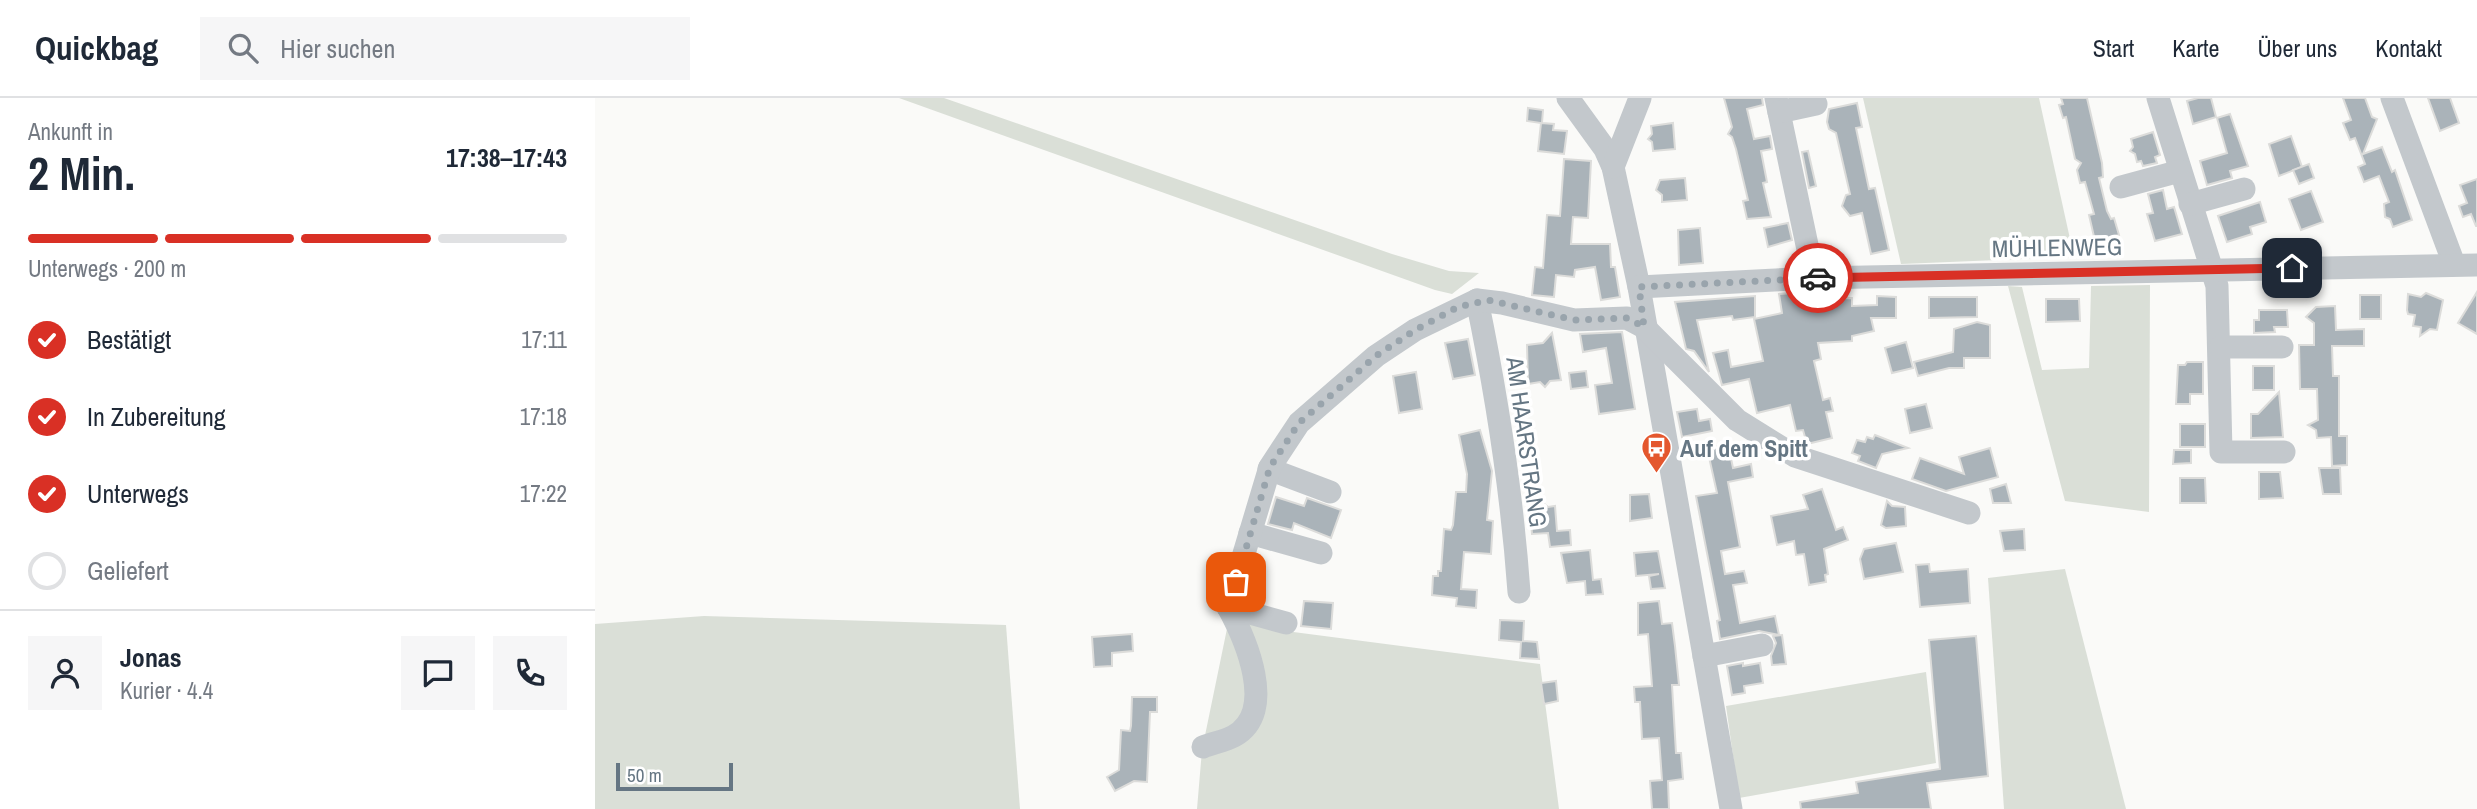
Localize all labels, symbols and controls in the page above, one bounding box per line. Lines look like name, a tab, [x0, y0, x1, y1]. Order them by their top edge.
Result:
search box	[200, 17, 690, 80]
text: Quickbag	[35, 26, 158, 70]
icon: search	[224, 29, 262, 67]
text: Hier suchen	[280, 31, 395, 66]
text: Start	[2093, 32, 2134, 64]
text: Karte	[2172, 32, 2219, 64]
text: Über uns	[2257, 32, 2337, 64]
text: Kontakt	[2375, 32, 2442, 64]
text: Ankunft in	[28, 116, 113, 147]
text: 17:38–17:43	[446, 140, 567, 175]
text: 2 Min.	[28, 142, 135, 204]
street label: MÜHLENWEG	[1992, 230, 2122, 264]
pin	[2262, 238, 2322, 298]
courier	[1783, 243, 1853, 313]
icon: home	[2273, 249, 2311, 287]
text: Unterwegs · 200 m	[28, 253, 186, 284]
icon: car	[1799, 259, 1837, 297]
icon: check	[28, 321, 66, 359]
text: Bestätigt	[87, 322, 171, 357]
text: 17:11	[521, 324, 567, 355]
street label: AM HAARSTRANG	[1499, 354, 1555, 529]
icon: check	[28, 398, 66, 436]
text: In Zubereitung	[87, 399, 226, 434]
text: 17:18	[520, 401, 567, 432]
bus stop icon: Auf dem Spitt	[1640, 431, 1674, 475]
place label: Auf dem Spitt	[1680, 432, 1808, 464]
icon: check	[28, 475, 66, 513]
text: Unterwegs	[87, 476, 189, 511]
text: 17:22	[520, 478, 567, 509]
pin	[1206, 552, 1266, 612]
text: Geliefert	[87, 553, 169, 588]
icon: bag	[1217, 563, 1255, 601]
button: person	[28, 636, 102, 710]
button: chat	[401, 636, 475, 710]
button: phone	[493, 636, 567, 710]
text: Jonas	[120, 640, 182, 675]
text: Kurier · 4.4	[120, 675, 213, 706]
scale bar	[616, 760, 733, 792]
text: 50 m	[627, 762, 662, 788]

